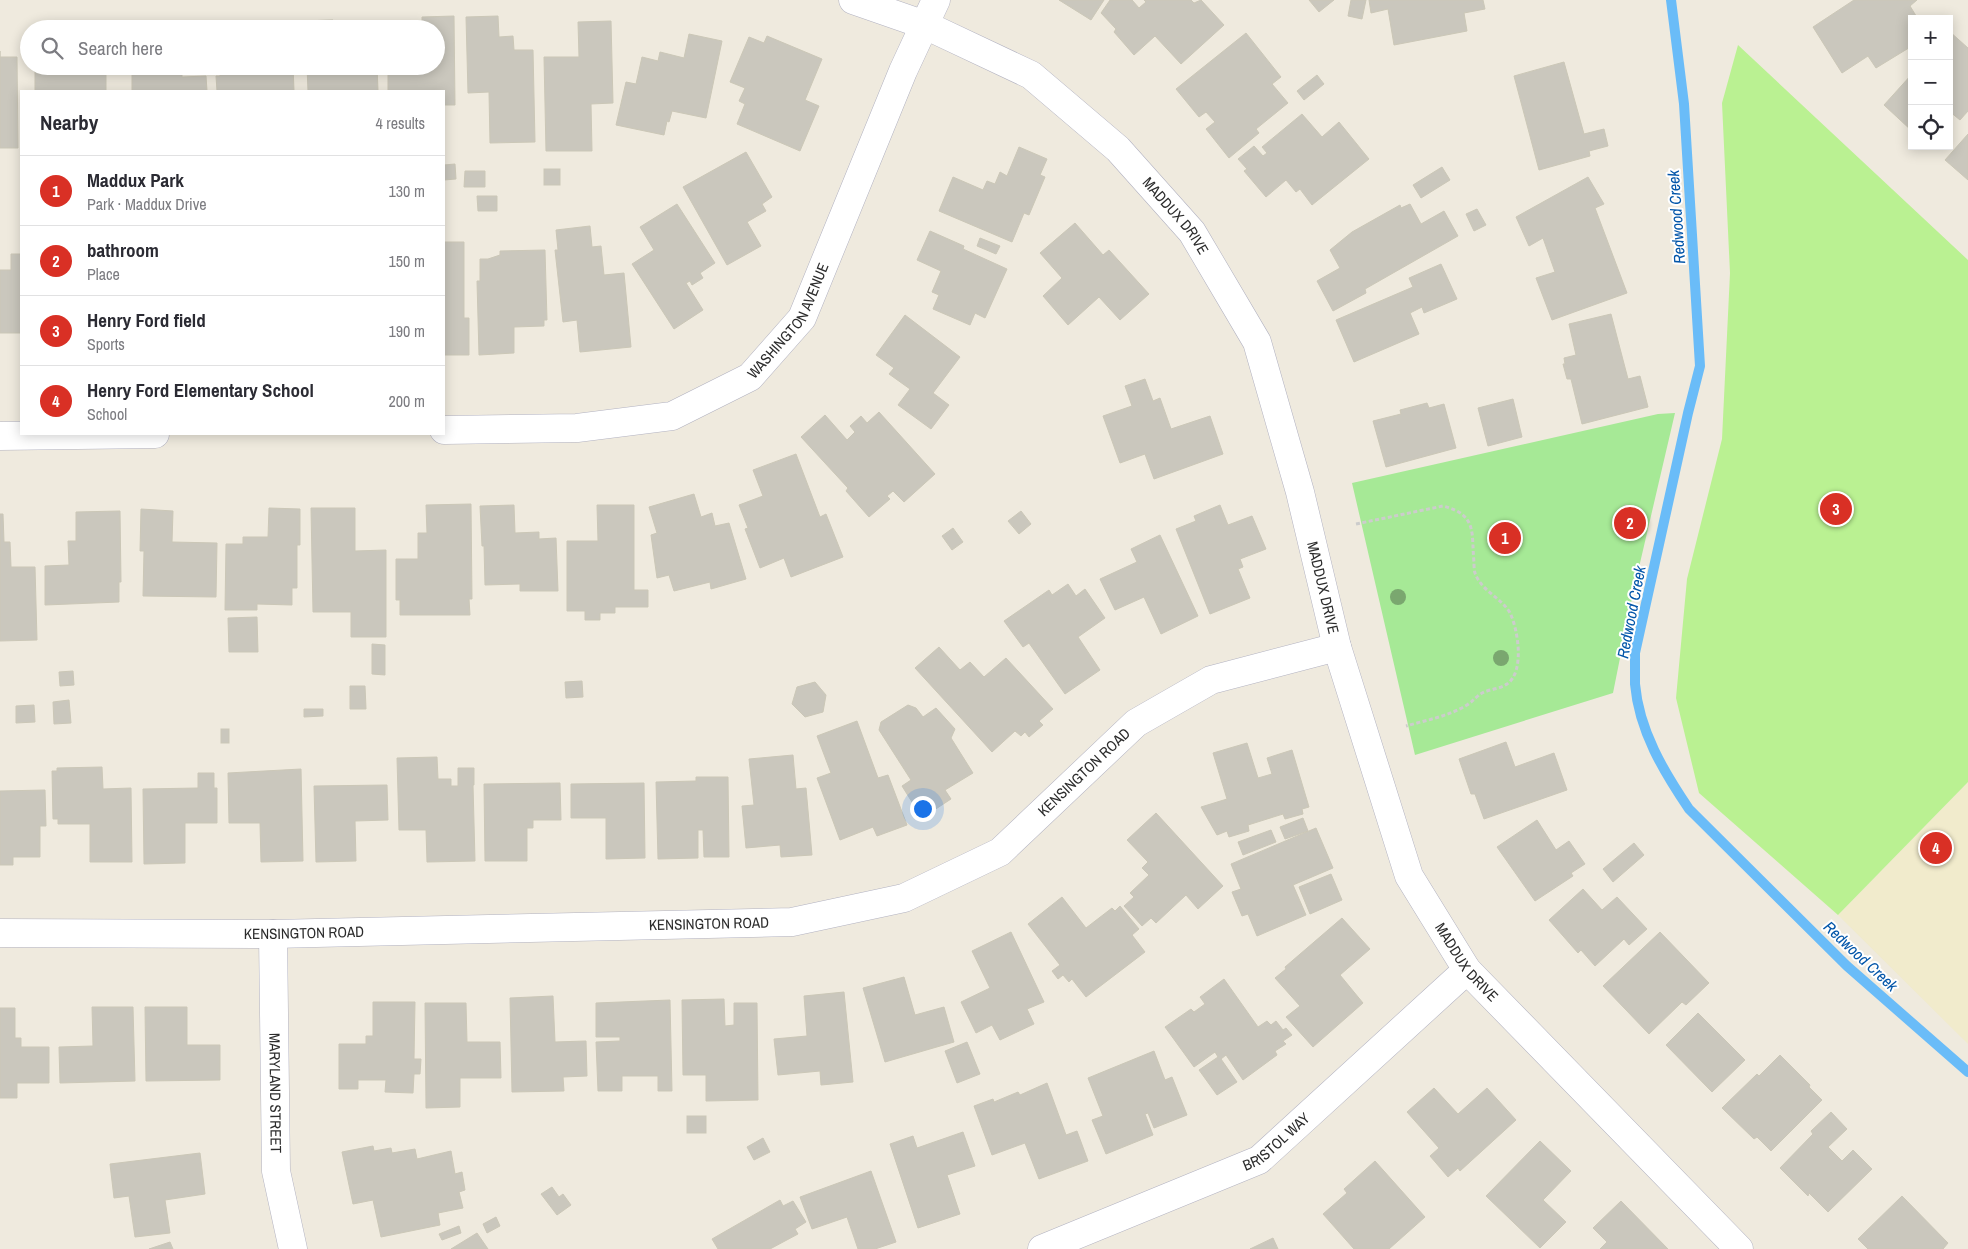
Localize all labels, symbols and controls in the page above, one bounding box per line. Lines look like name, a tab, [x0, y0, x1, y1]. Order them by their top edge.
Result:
map controls	[1908, 15, 1953, 150]
button: +	[1908, 15, 1953, 60]
search box	[20, 20, 445, 75]
icon: search	[38, 34, 66, 62]
text: Search here	[78, 35, 163, 61]
button: −	[1908, 60, 1953, 105]
button: locate	[1908, 105, 1953, 150]
text: Nearby	[40, 108, 98, 137]
text: 4 results	[375, 112, 425, 134]
text: Maddux Park	[87, 167, 184, 193]
water label: Redwood Creek	[1662, 169, 1690, 265]
street label: MADDUX DRIVE	[1138, 172, 1214, 258]
text: 1	[52, 180, 60, 202]
text: 130 m	[389, 180, 425, 202]
text: Park · Maddux Drive	[87, 193, 207, 215]
text: bathroom	[87, 237, 159, 263]
text: 2	[52, 250, 60, 272]
text: 150 m	[389, 250, 425, 272]
street label: WASHINGTON AVENUE	[742, 259, 833, 383]
text: Place	[87, 263, 120, 285]
text: Henry Ford field	[87, 307, 206, 333]
text: 3	[52, 320, 60, 342]
text: 190 m	[389, 320, 425, 342]
text: Sports	[87, 333, 125, 355]
text: Henry Ford Elementary School	[87, 377, 314, 403]
text: 4	[52, 390, 60, 412]
text: 200 m	[389, 390, 425, 412]
text: School	[87, 403, 127, 425]
pin: 3	[1820, 490, 1852, 528]
pin: 2	[1614, 504, 1646, 542]
pin: 1	[1489, 519, 1521, 557]
street label: MADDUX DRIVE	[1302, 539, 1344, 636]
water label: Redwood Creek	[1611, 563, 1651, 660]
street label: KENSINGTON ROAD	[1033, 723, 1135, 821]
your location	[910, 796, 936, 822]
pin: 4	[1920, 829, 1952, 867]
street label: KENSINGTON ROAD	[649, 912, 769, 935]
water label: Redwood Creek	[1819, 916, 1903, 996]
street label: MADDUX DRIVE	[1430, 919, 1503, 1006]
street label: KENSINGTON ROAD	[244, 921, 364, 944]
street label: MARYLAND STREET	[264, 1033, 287, 1154]
street label: BRISTOL WAY	[1239, 1107, 1315, 1176]

